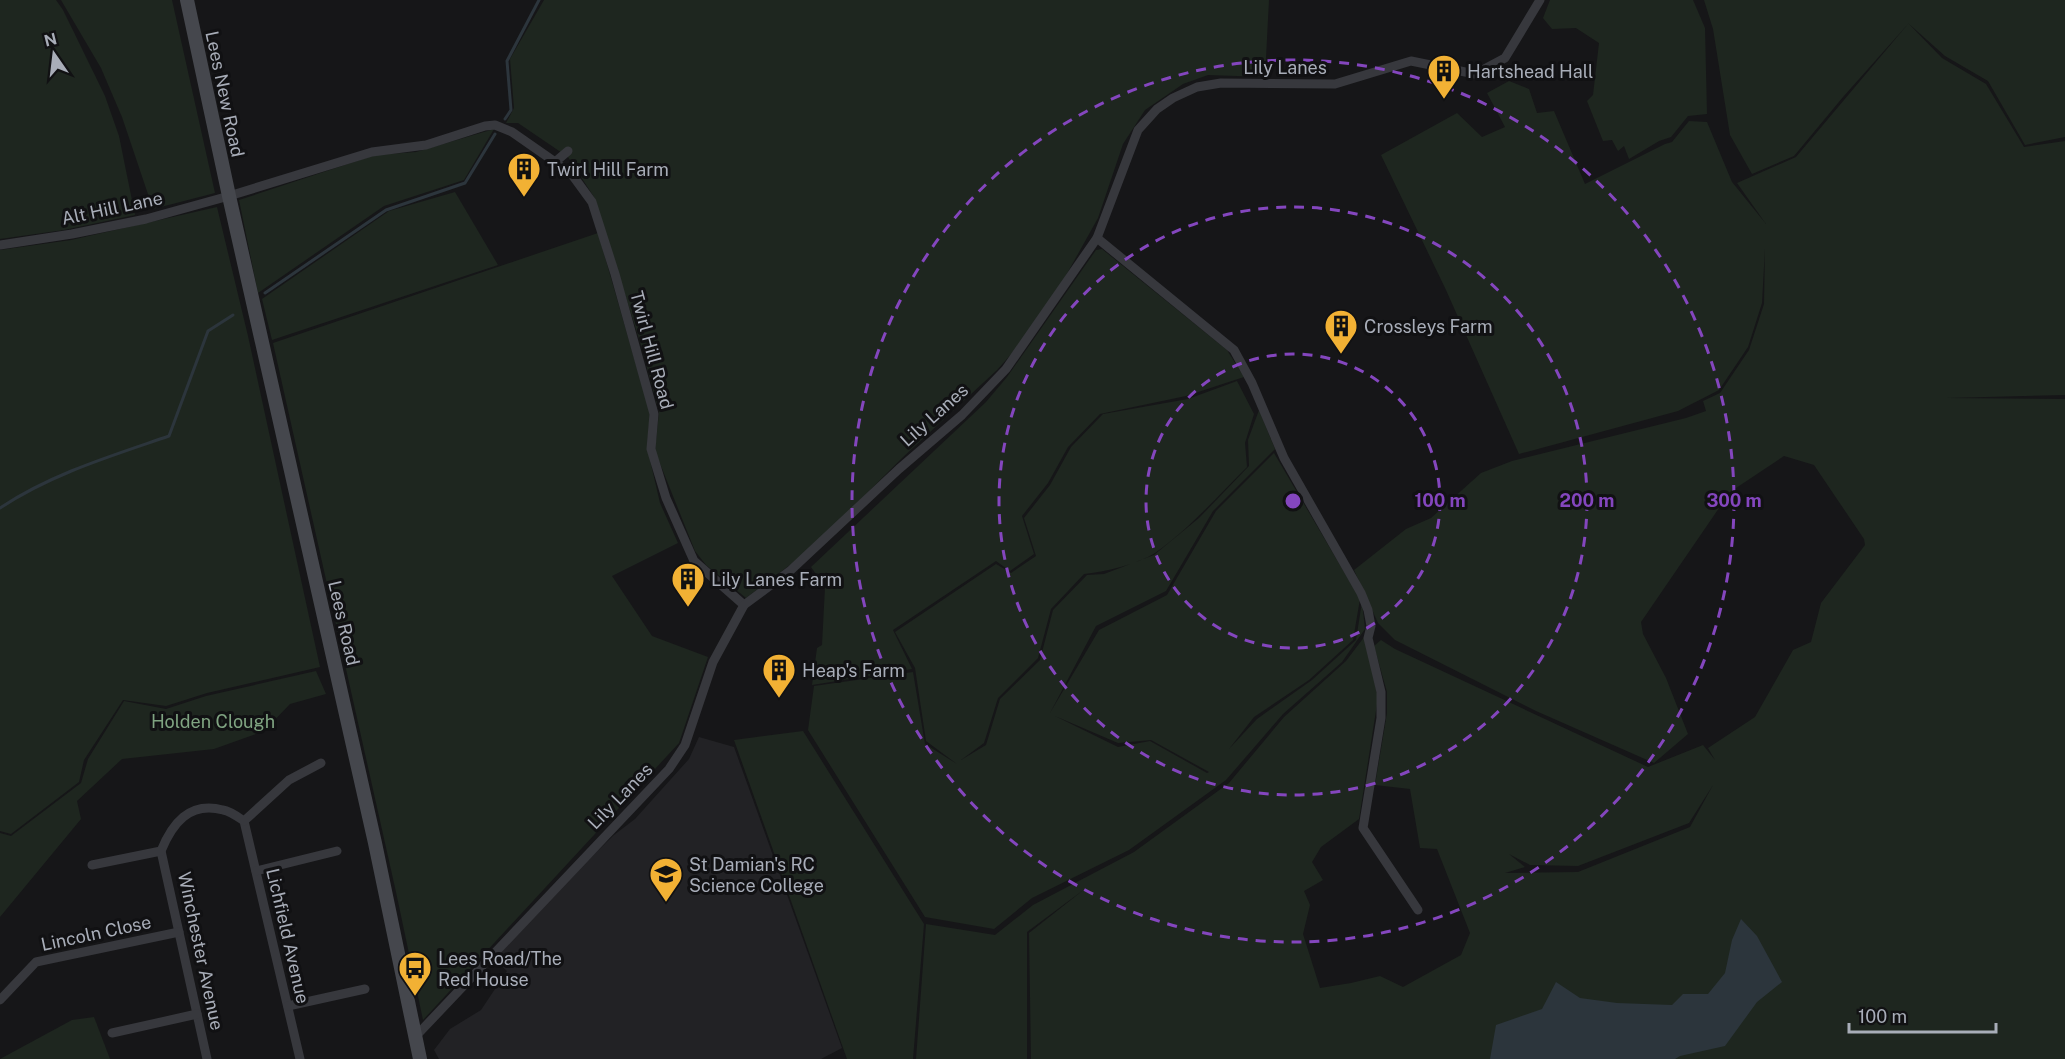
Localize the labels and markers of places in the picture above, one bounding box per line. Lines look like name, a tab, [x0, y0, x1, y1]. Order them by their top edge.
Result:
building icon: Hartshead Hall	[1426, 53, 1462, 100]
place label: Hartshead Hall	[1467, 61, 1593, 82]
building icon: Twirl Hill Farm	[506, 151, 542, 198]
place label: Twirl Hill Farm	[547, 159, 669, 180]
building icon: Crossleys Farm	[1323, 308, 1359, 355]
place label: Crossleys Farm	[1364, 316, 1493, 337]
centre of rings	[1283, 491, 1303, 511]
building icon: Lily Lanes Farm	[670, 561, 706, 608]
place label: Lily Lanes Farm	[711, 569, 842, 590]
building icon: Heap's Farm	[761, 652, 797, 699]
place label: Heap's Farm	[802, 660, 905, 681]
place label: St Damian's RC Science College	[689, 854, 824, 896]
school or university icon: St Damian's RC Science College	[648, 856, 684, 903]
place label: Lees Road/The Red House	[438, 948, 562, 990]
bus stop icon: Lees Road/The Red House	[397, 950, 433, 997]

